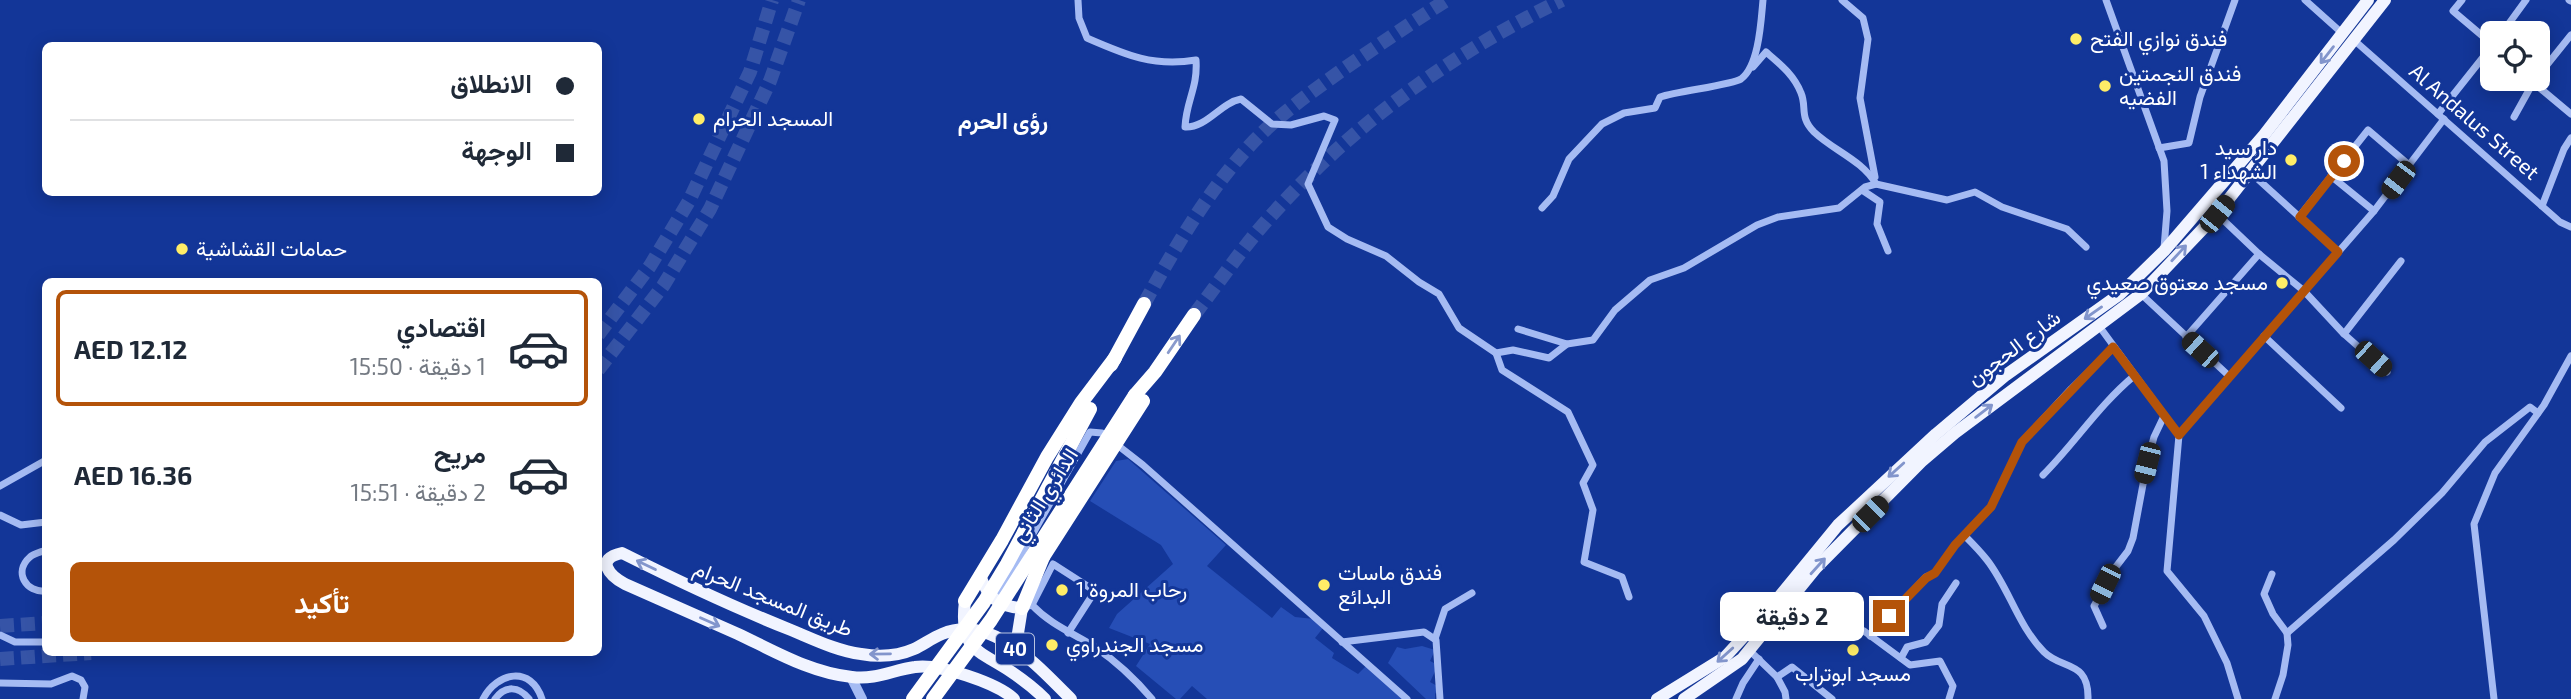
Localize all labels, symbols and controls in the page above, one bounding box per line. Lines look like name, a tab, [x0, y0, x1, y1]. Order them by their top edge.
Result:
map controls	[2480, 21, 2550, 91]
button: locate	[2480, 21, 2550, 91]
place label: فندق نوازي الفتح	[2090, 25, 2227, 56]
marker: فندق نوازي الفتح	[2068, 31, 2084, 47]
one-way arrow	[2319, 45, 2334, 63]
street label: Al Andalus Street	[2405, 58, 2545, 184]
place label: فندق النجمتين الفضيه	[2119, 60, 2241, 110]
text: الانطلاق	[450, 67, 532, 98]
marker: فندق النجمتين الفضيه	[2097, 78, 2113, 94]
place label: المسجد الحرام	[713, 105, 833, 133]
district label: رؤى الحرم	[958, 106, 1048, 136]
marker: المسجد الحرام	[691, 111, 707, 127]
text: الوجهة	[461, 134, 532, 165]
place label: دار سيد الشهداء 1	[2200, 134, 2277, 185]
route start	[2328, 145, 2360, 177]
marker: دار سيد الشهداء 1	[2283, 152, 2299, 168]
car	[2377, 157, 2420, 203]
car	[2196, 191, 2239, 237]
place label: حمامات القشاشية	[196, 235, 347, 261]
marker: حمامات القشاشية	[174, 241, 190, 257]
one-way arrow	[2171, 245, 2188, 262]
place label: مسجد معتوق صعيدي	[2086, 269, 2268, 300]
marker: مسجد معتوق صعيدي	[2274, 275, 2290, 291]
street label: شارع الحجون	[1962, 304, 2066, 392]
one-way arrow	[2084, 306, 2103, 320]
text: اقتصادي	[397, 311, 486, 342]
icon: car	[507, 317, 570, 380]
car	[2178, 328, 2223, 372]
text: AED 12.12	[74, 333, 187, 364]
one-way arrow	[1167, 334, 1181, 354]
car	[2351, 337, 2396, 381]
text: 1 دقيقة · 15:50	[350, 352, 486, 380]
one-way arrow	[1974, 404, 1993, 419]
text: مريح	[434, 437, 486, 468]
car	[2132, 440, 2163, 486]
icon: car	[507, 443, 570, 506]
street label: الدائري الثاني	[1005, 443, 1087, 549]
text: AED 16.36	[74, 459, 192, 490]
one-way arrow	[1887, 462, 1905, 478]
text: 2 دقيقة · 15:51	[351, 478, 486, 506]
car	[1848, 492, 1893, 536]
street label: طريق المسجد الحرام	[689, 554, 857, 644]
one-way arrow	[1810, 557, 1826, 575]
one-way arrow	[636, 558, 657, 572]
place label: فندق ماسات البدائع	[1338, 559, 1442, 611]
car	[2087, 561, 2124, 607]
button: تأكيد	[70, 562, 574, 642]
place label: رحاب المروة 1	[1076, 576, 1187, 603]
marker: فندق ماسات البدائع	[1316, 577, 1332, 593]
marker: رحاب المروة 1	[1054, 582, 1070, 598]
callout: 2 دقيقة	[1721, 592, 1864, 640]
route end	[1873, 600, 1905, 632]
text: 2 دقيقة	[1756, 602, 1828, 630]
one-way arrow	[699, 616, 720, 629]
place label: مسجد الجندراوي	[1066, 631, 1203, 662]
road number: 40	[996, 634, 1034, 664]
marker: مسجد الجندراوي	[1044, 637, 1060, 653]
marker: مسجد ابوتراب	[1845, 642, 1861, 658]
one-way arrow	[1717, 646, 1734, 663]
one-way arrow	[869, 648, 892, 661]
place label: مسجد ابوتراب	[1795, 660, 1911, 687]

